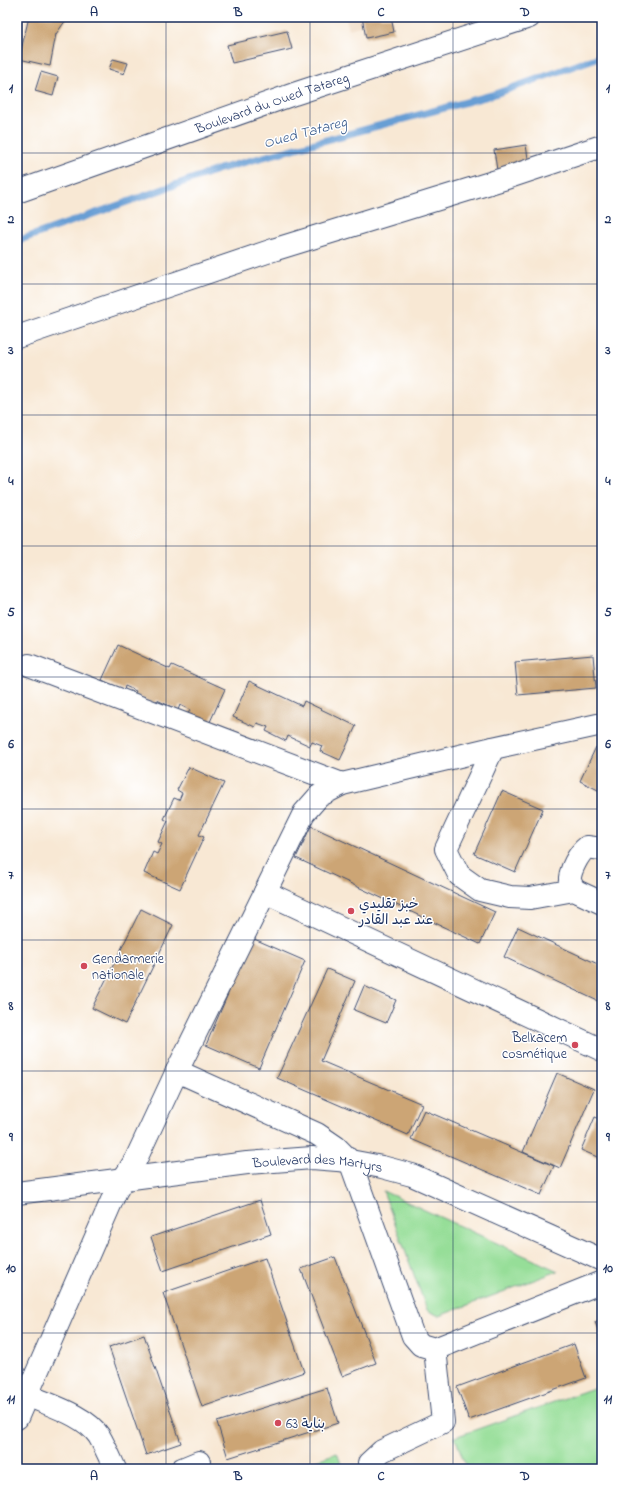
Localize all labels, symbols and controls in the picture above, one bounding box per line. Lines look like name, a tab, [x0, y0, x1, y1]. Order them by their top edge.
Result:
text: A	[90, 3, 98, 22]
text: B	[233, 3, 243, 22]
text: C	[377, 3, 385, 22]
text: D	[519, 3, 530, 22]
street label: Boulevard du Oued Tatareg	[193, 68, 351, 136]
text: 1	[9, 79, 14, 98]
text: 1	[606, 79, 611, 98]
water label: Oued Tatareg	[262, 112, 348, 152]
text: 2	[7, 210, 15, 229]
text: 2	[604, 210, 612, 229]
text: 3	[7, 341, 14, 360]
text: 3	[604, 341, 611, 360]
text: 4	[7, 472, 14, 491]
text: 4	[604, 472, 611, 491]
text: 5	[7, 603, 15, 622]
text: 5	[604, 603, 612, 622]
text: 6	[7, 735, 14, 754]
text: 6	[604, 735, 611, 754]
text: 7	[8, 866, 14, 885]
text: 7	[605, 866, 611, 885]
place label: خبز تقليدي عند عبد القادر	[358, 894, 433, 931]
marker: خبز تقليدي عند عبد القادر	[346, 906, 356, 916]
place label: Gendarmerie nationale	[92, 949, 165, 986]
marker: Gendarmerie nationale	[79, 961, 89, 971]
text: 8	[8, 997, 14, 1016]
text: 8	[605, 997, 611, 1016]
place label: Belkacem cosmétique	[502, 1028, 568, 1065]
marker: Belkacem cosmétique	[570, 1040, 580, 1050]
text: 9	[8, 1128, 14, 1147]
text: 9	[605, 1128, 611, 1147]
street label: Boulevard des Martyrs	[251, 1149, 384, 1179]
text: 10	[6, 1259, 16, 1278]
text: 10	[603, 1259, 613, 1278]
text: 11	[7, 1390, 16, 1409]
text: 11	[604, 1390, 613, 1409]
place label: بناية 63	[286, 1414, 325, 1435]
marker: بناية 63	[273, 1418, 283, 1428]
text: A	[90, 1467, 98, 1486]
text: B	[233, 1467, 243, 1486]
text: C	[377, 1467, 385, 1486]
text: D	[519, 1467, 530, 1486]

